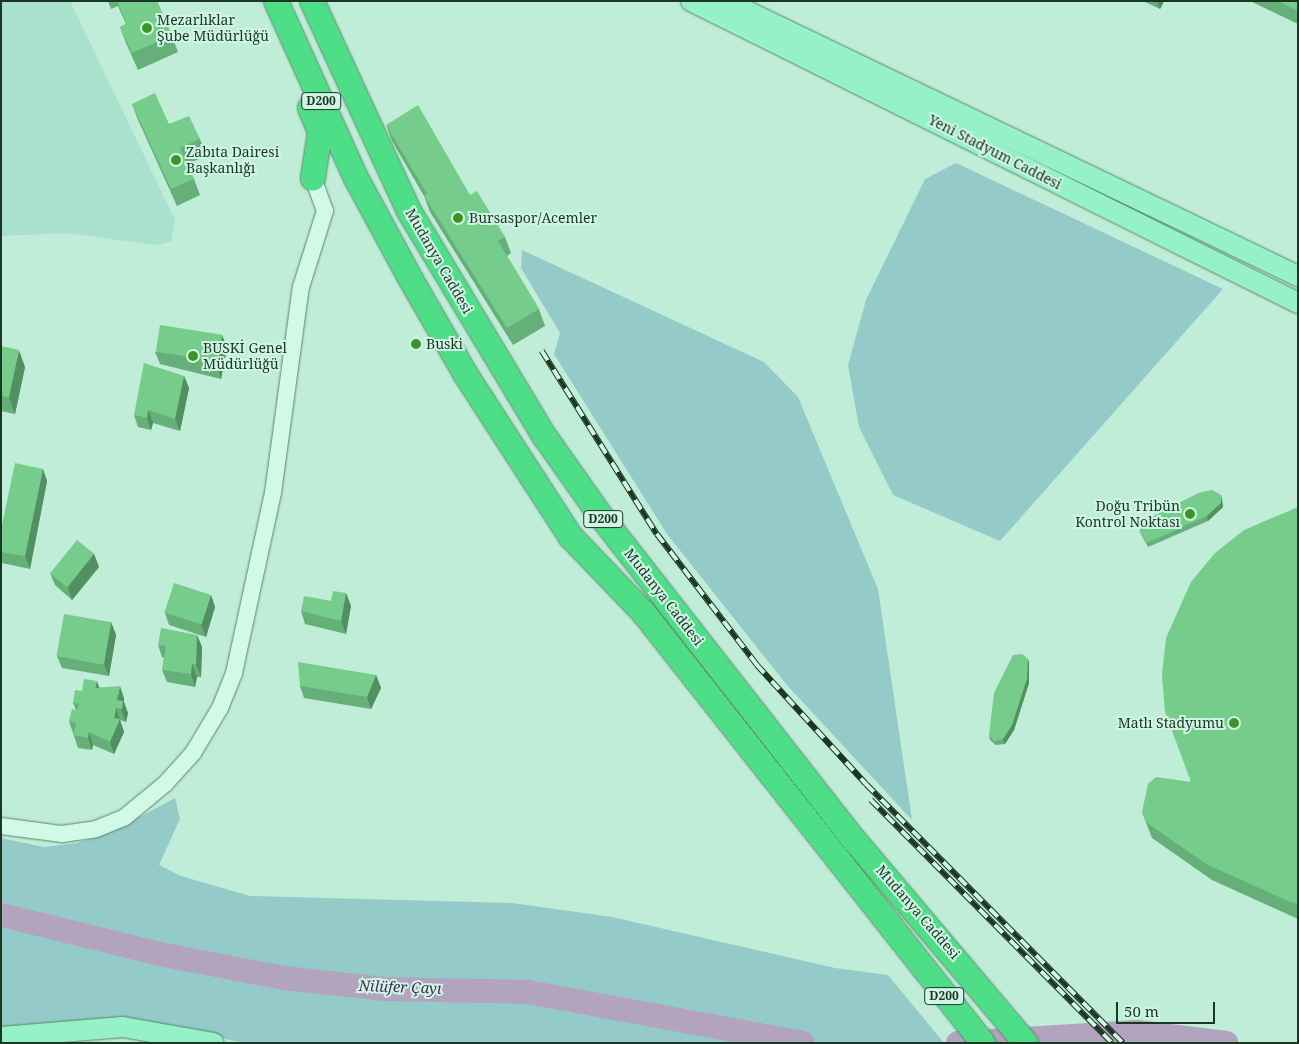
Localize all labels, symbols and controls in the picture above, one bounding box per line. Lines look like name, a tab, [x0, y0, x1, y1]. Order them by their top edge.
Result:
place label: Mezarlıklar Şube Müdürlüğü	[157, 12, 269, 44]
marker: Mezarlıklar Şube Müdürlüğü	[141, 22, 153, 34]
road number: D200	[301, 92, 341, 110]
street label: Yeni Stadyum Caddesi	[926, 111, 1064, 193]
place label: Zabıta Dairesi Başkanlığı	[186, 144, 279, 176]
marker: Zabıta Dairesi Başkanlığı	[170, 154, 182, 166]
street label: Mudanya Caddesi	[402, 205, 476, 317]
place label: Bursaspor/Acemler	[469, 210, 597, 226]
marker: Bursaspor/Acemler	[451, 211, 465, 225]
place label: Buski	[426, 336, 463, 352]
marker: Buski	[410, 338, 422, 350]
place label: BUSKİ Genel Müdürlüğü	[203, 340, 287, 372]
marker: BUSKİ Genel Müdürlüğü	[187, 350, 199, 362]
place label: Doğu Tribün Kontrol Noktası	[1075, 498, 1180, 530]
marker: Doğu Tribün Kontrol Noktası	[1184, 508, 1196, 520]
road number: D200	[583, 509, 623, 528]
street label: Mudanya Caddesi	[621, 545, 707, 649]
place label: Matlı Stadyumu	[1118, 715, 1224, 731]
marker: Matlı Stadyumu	[1228, 717, 1240, 729]
street label: Mudanya Caddesi	[873, 862, 963, 962]
water label: Nilüfer Çayı	[358, 977, 442, 997]
road number: D200	[924, 986, 964, 1006]
scale bar	[1119, 992, 1218, 1024]
text: 50 m	[1124, 1001, 1159, 1021]

